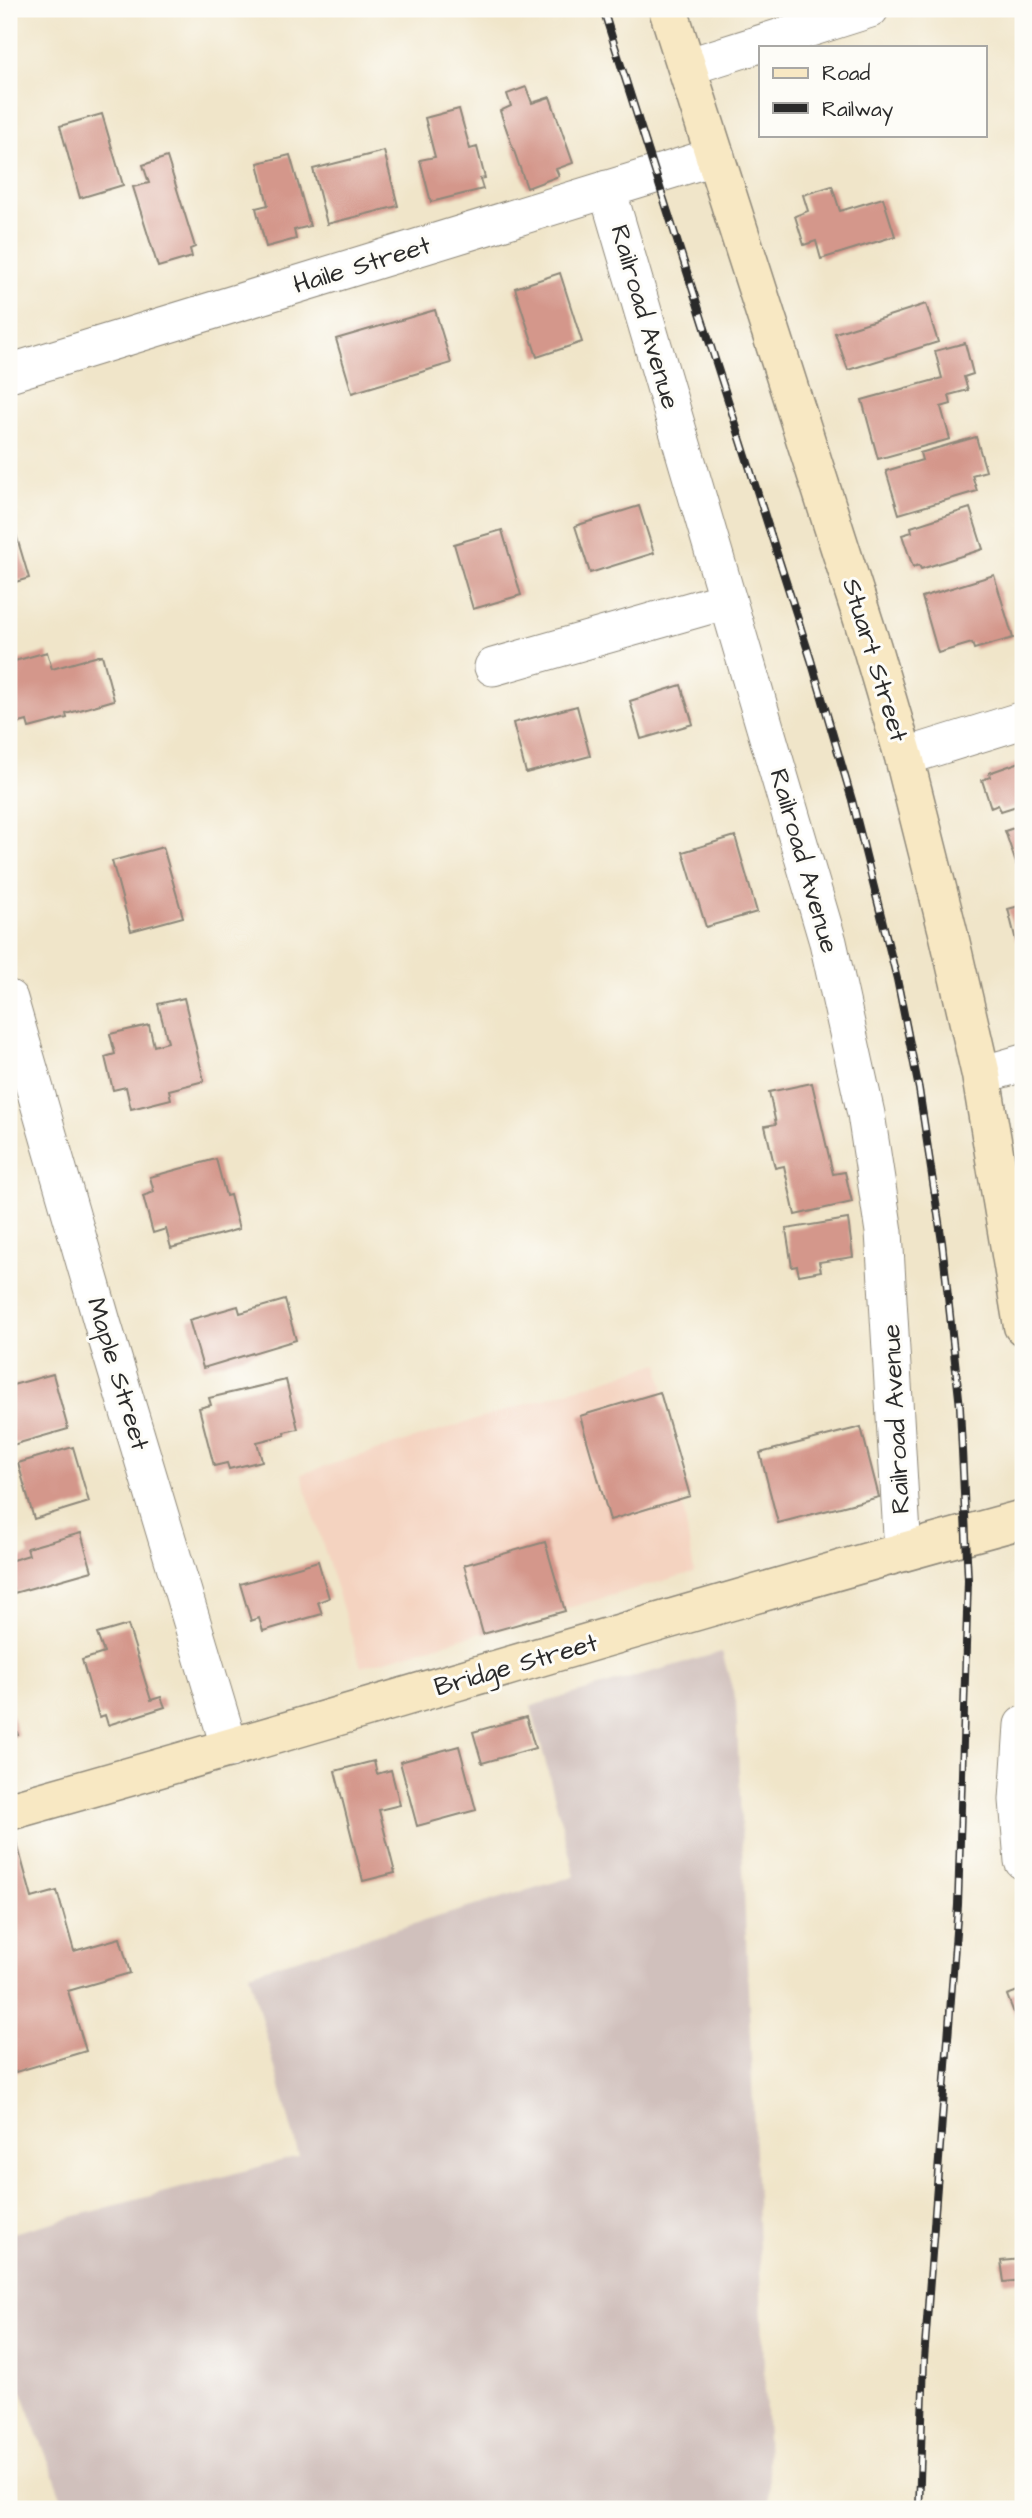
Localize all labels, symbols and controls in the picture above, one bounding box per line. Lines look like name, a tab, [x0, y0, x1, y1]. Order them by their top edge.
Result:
legend	[759, 46, 986, 136]
text: Road	[822, 59, 870, 88]
text: Railway	[822, 95, 894, 126]
street label: Railroad Avenue	[601, 221, 689, 413]
street label: Haile Street	[289, 227, 435, 303]
street label: Stuart Street	[833, 574, 917, 747]
street label: Railroad Avenue	[760, 765, 848, 957]
street label: Maple Street	[78, 1293, 158, 1455]
street label: Railroad Avenue	[873, 1323, 919, 1515]
street label: Bridge Street	[430, 1624, 603, 1707]

